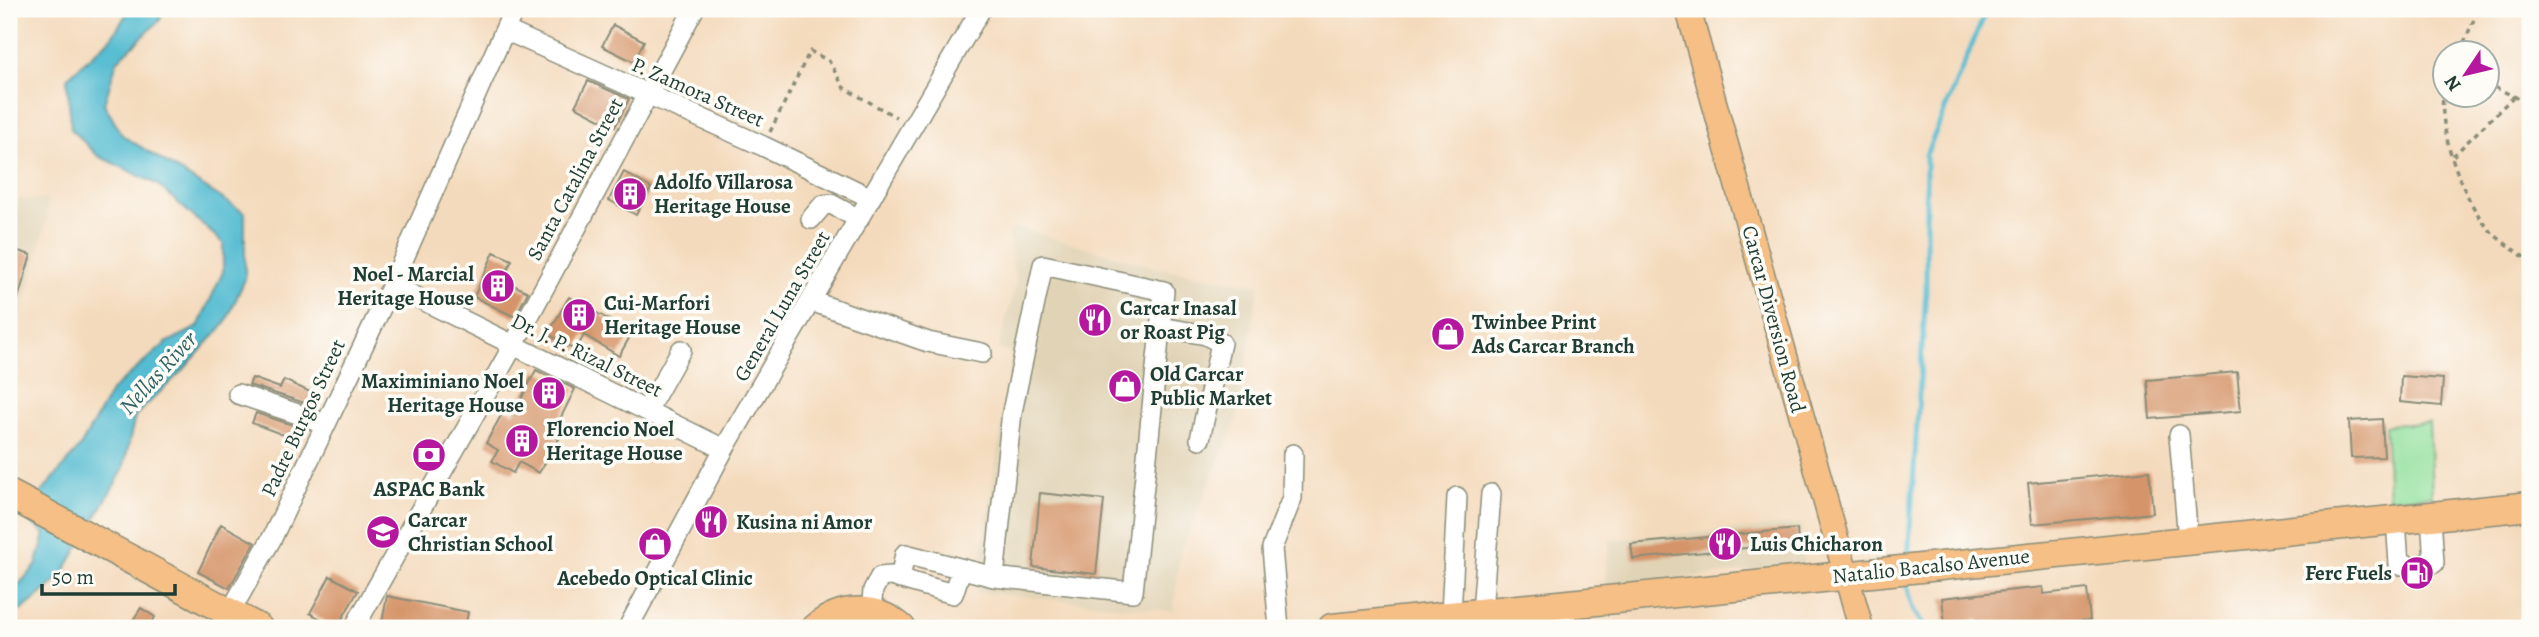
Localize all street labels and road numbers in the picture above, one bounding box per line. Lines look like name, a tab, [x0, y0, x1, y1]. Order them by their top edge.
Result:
street label: P. Zamora Street	[627, 50, 769, 134]
street label: Santa Catalina Street	[520, 93, 630, 265]
street label: Carcar Diversion Road	[1736, 222, 1813, 416]
street label: General Luna Street	[727, 225, 837, 387]
street label: Dr. J. P. Rizal Street	[507, 306, 667, 404]
street label: Padre Burgos Street	[254, 335, 352, 501]
street label: Natalio Bacalso Avenue	[1831, 542, 2031, 590]

